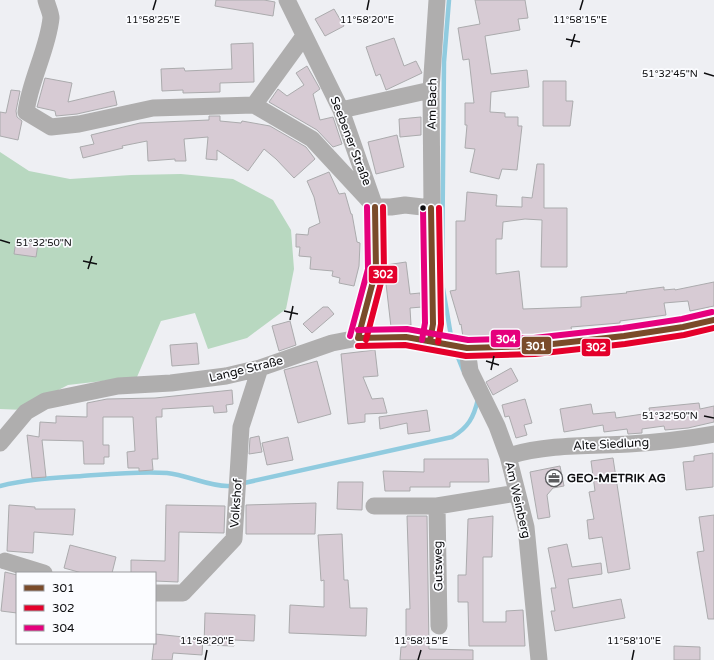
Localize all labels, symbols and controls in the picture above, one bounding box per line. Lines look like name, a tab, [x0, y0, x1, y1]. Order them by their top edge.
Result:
text: 11°58'25"E	[126, 14, 180, 26]
text: 11°58'20"E	[340, 14, 394, 26]
text: 11°58'15"E	[553, 14, 607, 26]
text: 51°32'45"N	[642, 68, 698, 80]
street label: Am Bach	[425, 78, 439, 130]
street label: Seebener Straße	[328, 94, 375, 188]
unlabelled marker	[418, 203, 428, 213]
text: 51°32'50"N	[16, 237, 72, 249]
line badge: 302	[368, 265, 398, 284]
text: 302	[373, 268, 393, 281]
line badge: 304	[490, 329, 521, 348]
text: 304	[496, 333, 516, 346]
line badge: 301	[521, 336, 552, 355]
line badge: 302	[581, 338, 611, 357]
text: 301	[526, 340, 546, 353]
text: 302	[586, 341, 606, 354]
street label: Lange Straße	[208, 353, 285, 385]
text: 51°32'50"N	[642, 410, 698, 422]
street label: Alte Siedlung	[573, 435, 649, 453]
street label: Am Weinberg	[502, 460, 534, 540]
office icon: GEO-METRIK AG	[544, 468, 564, 488]
place label: GEO-METRIK AG	[567, 471, 666, 485]
street label: Volkshof	[227, 478, 245, 528]
street label: Gutsweg	[431, 541, 445, 591]
legend	[16, 572, 156, 644]
text: 301	[52, 581, 75, 595]
text: 302	[52, 601, 75, 615]
text: 304	[52, 621, 75, 635]
text: 11°58'20"E	[180, 635, 234, 647]
text: 11°58'15"E	[394, 635, 448, 647]
text: 11°58'10"E	[607, 635, 661, 647]

